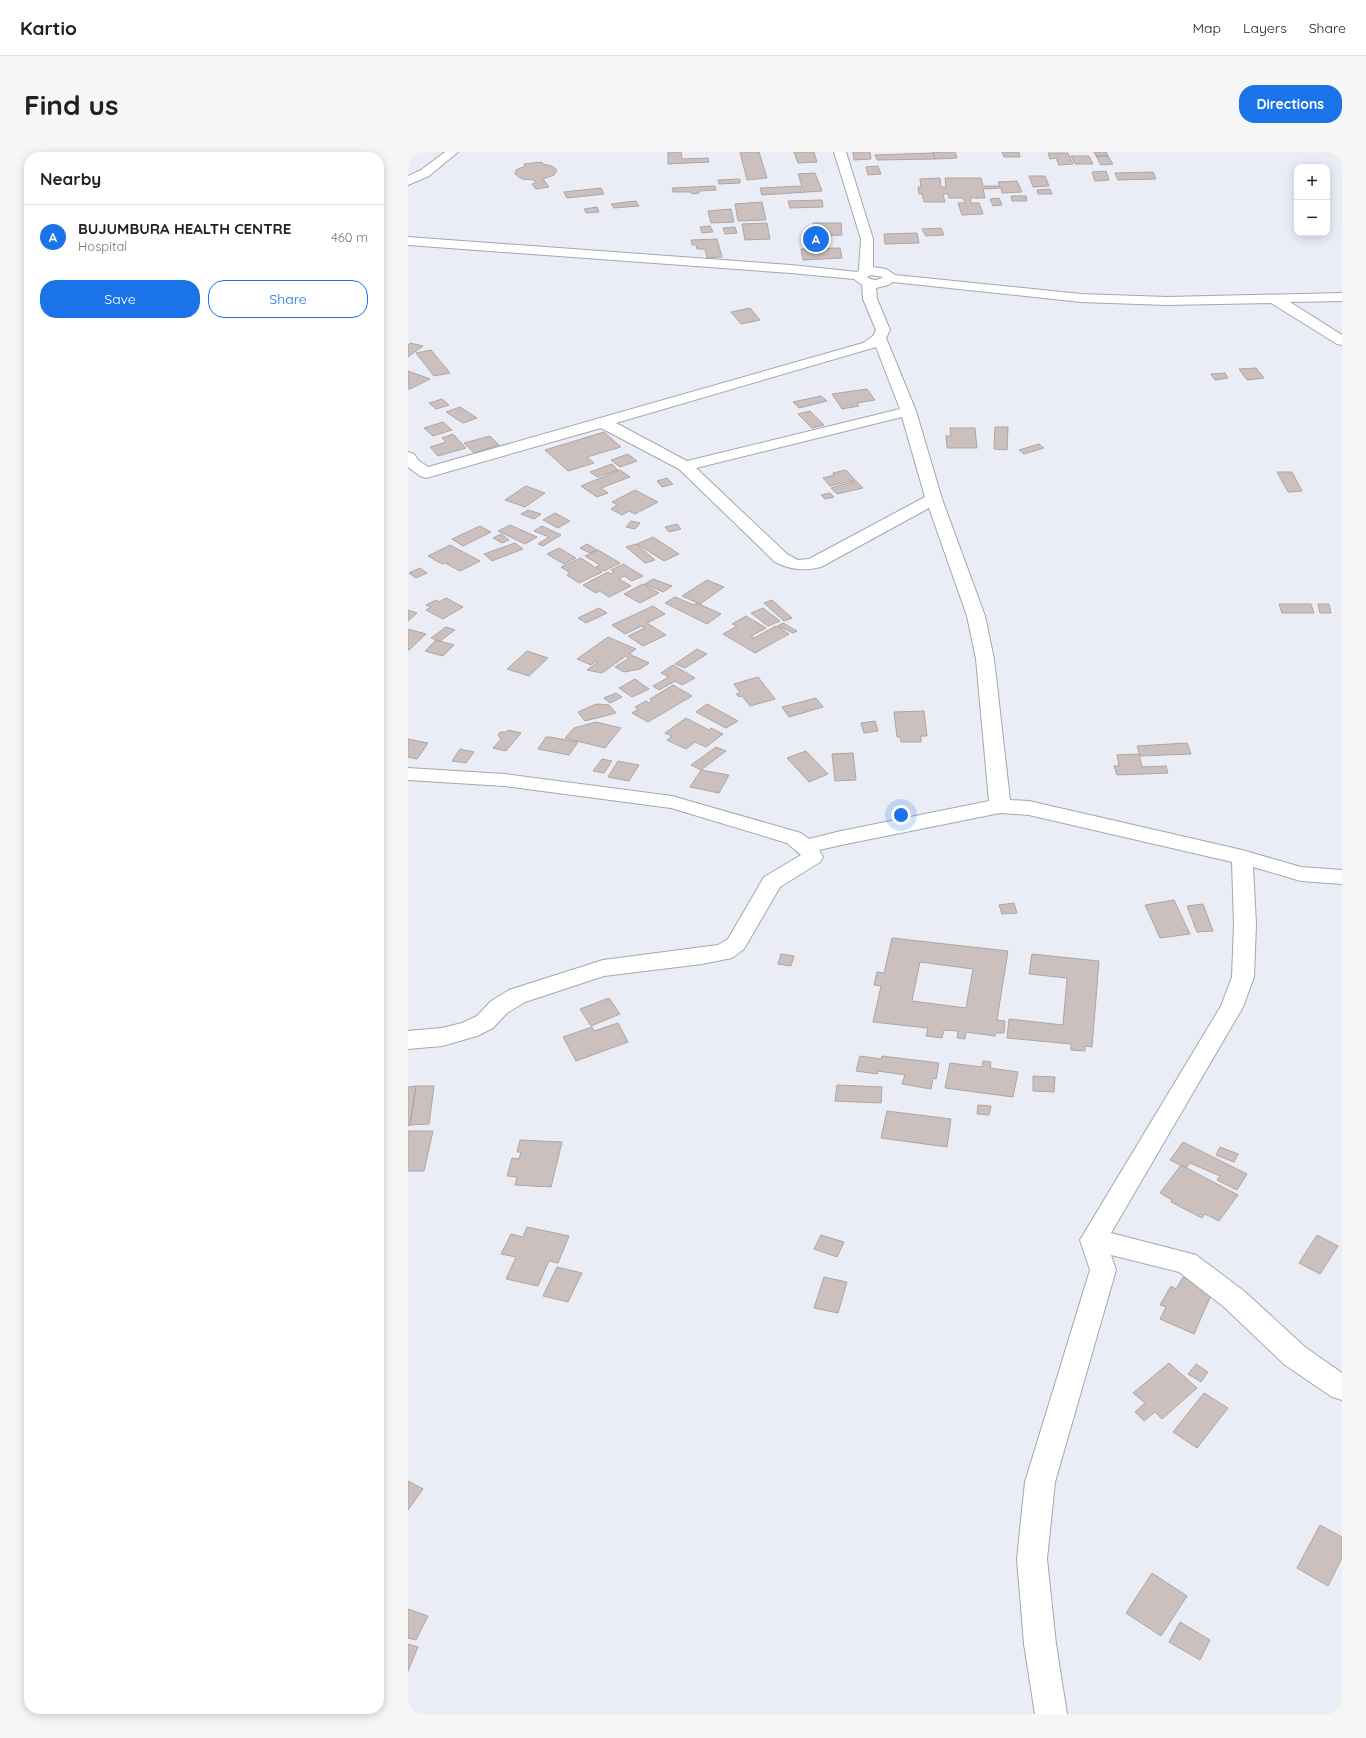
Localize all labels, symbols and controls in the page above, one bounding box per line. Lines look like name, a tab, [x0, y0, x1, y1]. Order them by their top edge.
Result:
text: Kartio	[20, 16, 77, 40]
text: Map	[1192, 19, 1221, 37]
text: Layers	[1243, 19, 1287, 37]
text: Share	[1309, 19, 1346, 37]
button: Directions	[1239, 85, 1342, 123]
text: Find us	[24, 87, 118, 122]
map controls	[1294, 164, 1330, 236]
button: +	[1294, 164, 1330, 200]
text: Nearby	[40, 168, 101, 189]
button: −	[1294, 200, 1330, 236]
text: BUJUMBURA HEALTH CENTRE	[78, 219, 291, 238]
pin: A	[803, 224, 829, 254]
text: A	[49, 229, 57, 245]
text: 460 m	[331, 229, 368, 245]
text: Hospital	[78, 238, 127, 254]
button: Save	[40, 280, 200, 318]
button: Share	[208, 280, 368, 318]
your location	[891, 805, 911, 825]

